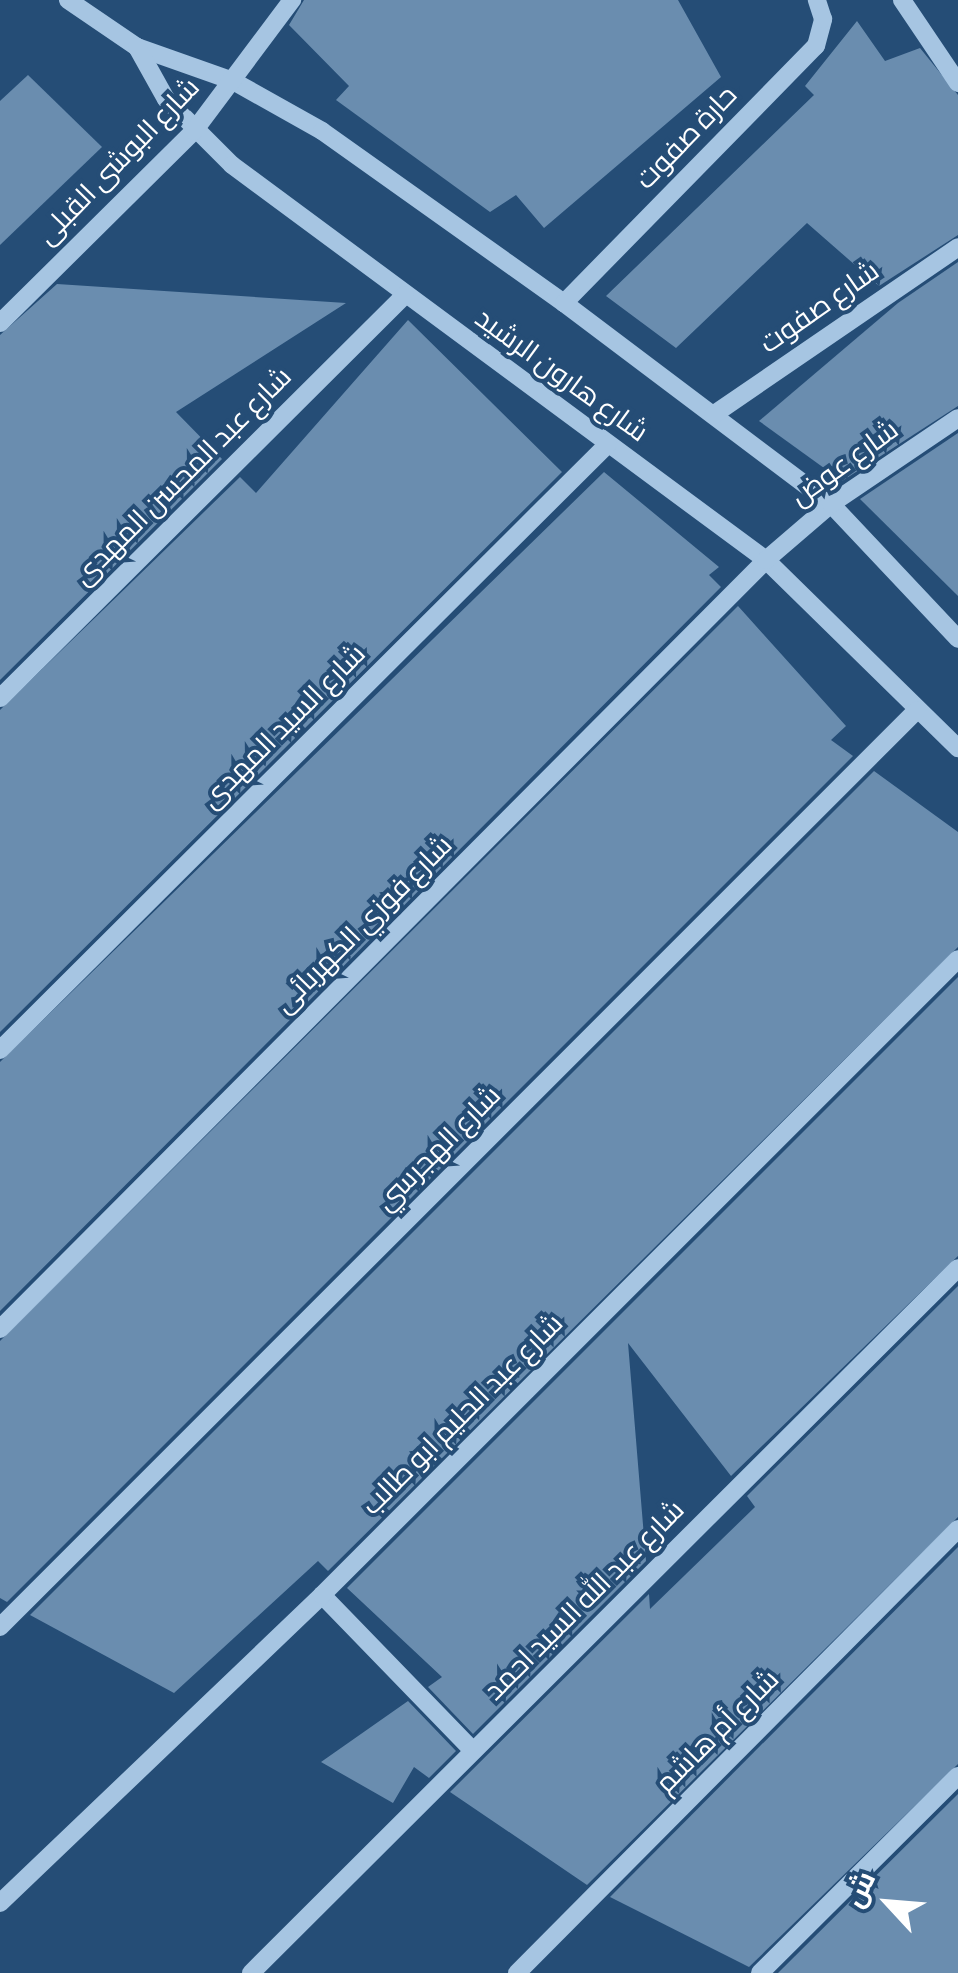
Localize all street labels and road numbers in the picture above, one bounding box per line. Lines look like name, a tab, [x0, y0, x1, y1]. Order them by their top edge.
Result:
street label: شارع البوشى القبلى	[31, 72, 207, 252]
street label: حارة صفوت	[629, 79, 745, 197]
street label: شارع صفوت	[754, 255, 886, 361]
street label: شارع هارون الرشيد	[468, 302, 654, 450]
street label: شارع عبد المحسن المهدى	[67, 361, 299, 593]
street label: شارع عوض	[785, 414, 905, 514]
street label: شارع السيد المهدى	[195, 638, 373, 816]
street label: شارع فوزي الكهربائى	[268, 829, 460, 1021]
street label: شارع الهجرسي	[369, 1079, 509, 1219]
street label: شارع عبد الحليم ابو طالب	[355, 1307, 571, 1523]
street label: شارع عبد الله السيد احمد	[478, 1494, 692, 1708]
street label: شارع أم هاشم	[649, 1663, 787, 1801]

